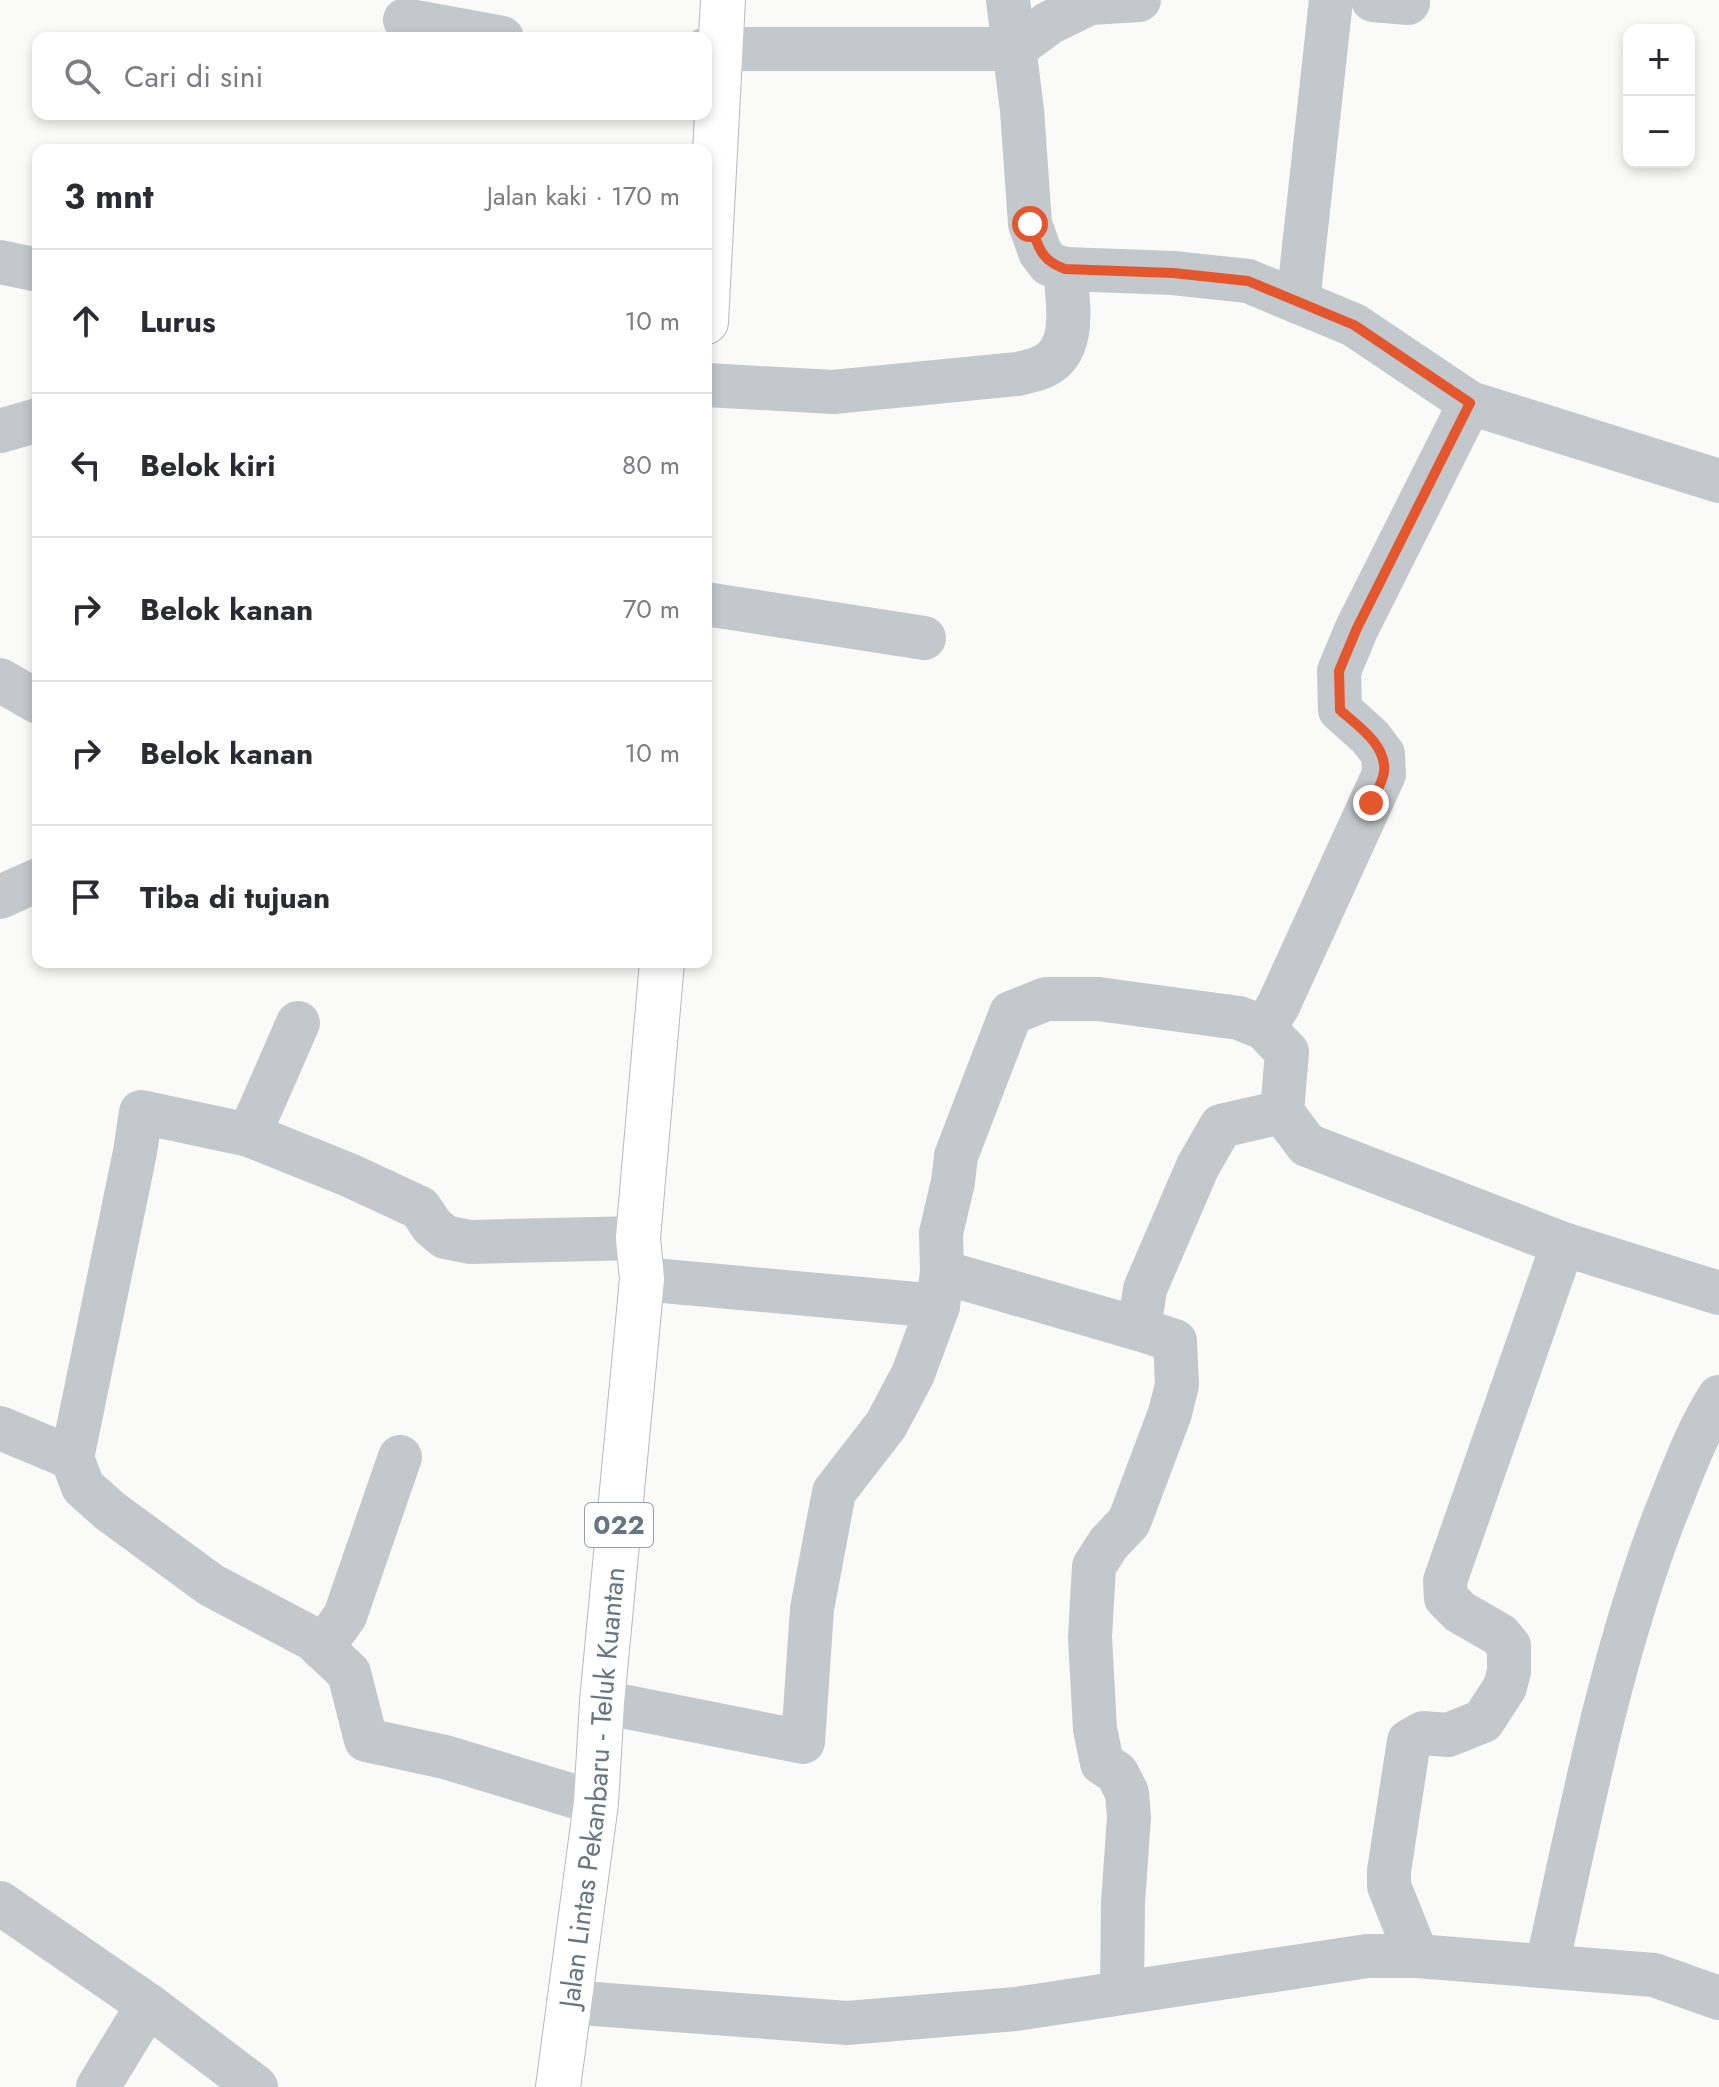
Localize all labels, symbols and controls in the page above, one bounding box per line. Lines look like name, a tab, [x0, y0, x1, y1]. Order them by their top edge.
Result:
map controls	[1623, 24, 1695, 168]
button: +	[1623, 24, 1695, 96]
search box	[32, 32, 712, 120]
icon: search	[60, 54, 104, 98]
text: Cari di sini	[124, 55, 263, 98]
button: −	[1623, 96, 1695, 168]
text: 3 mnt	[64, 172, 154, 221]
text: Jalan kaki · 170 m	[487, 177, 680, 215]
route start	[1012, 206, 1048, 242]
icon: ahead	[64, 299, 108, 343]
text: Lurus	[140, 300, 216, 343]
text: 10 m	[625, 302, 680, 340]
icon: left	[64, 443, 108, 487]
text: Belok kiri	[140, 444, 275, 487]
text: 80 m	[622, 446, 680, 484]
icon: right	[64, 587, 108, 631]
text: Belok kanan	[140, 588, 313, 631]
text: 70 m	[623, 590, 680, 628]
icon: right	[64, 731, 108, 775]
text: Belok kanan	[140, 732, 313, 775]
text: 10 m	[625, 734, 680, 772]
route end	[1353, 785, 1389, 821]
icon: arrive	[64, 875, 108, 919]
text: Tiba di tujuan	[140, 876, 330, 919]
road number: 022	[585, 1503, 653, 1547]
street label: Jalan Lintas Pekanbaru - Teluk Kuantan	[548, 1565, 636, 2014]

